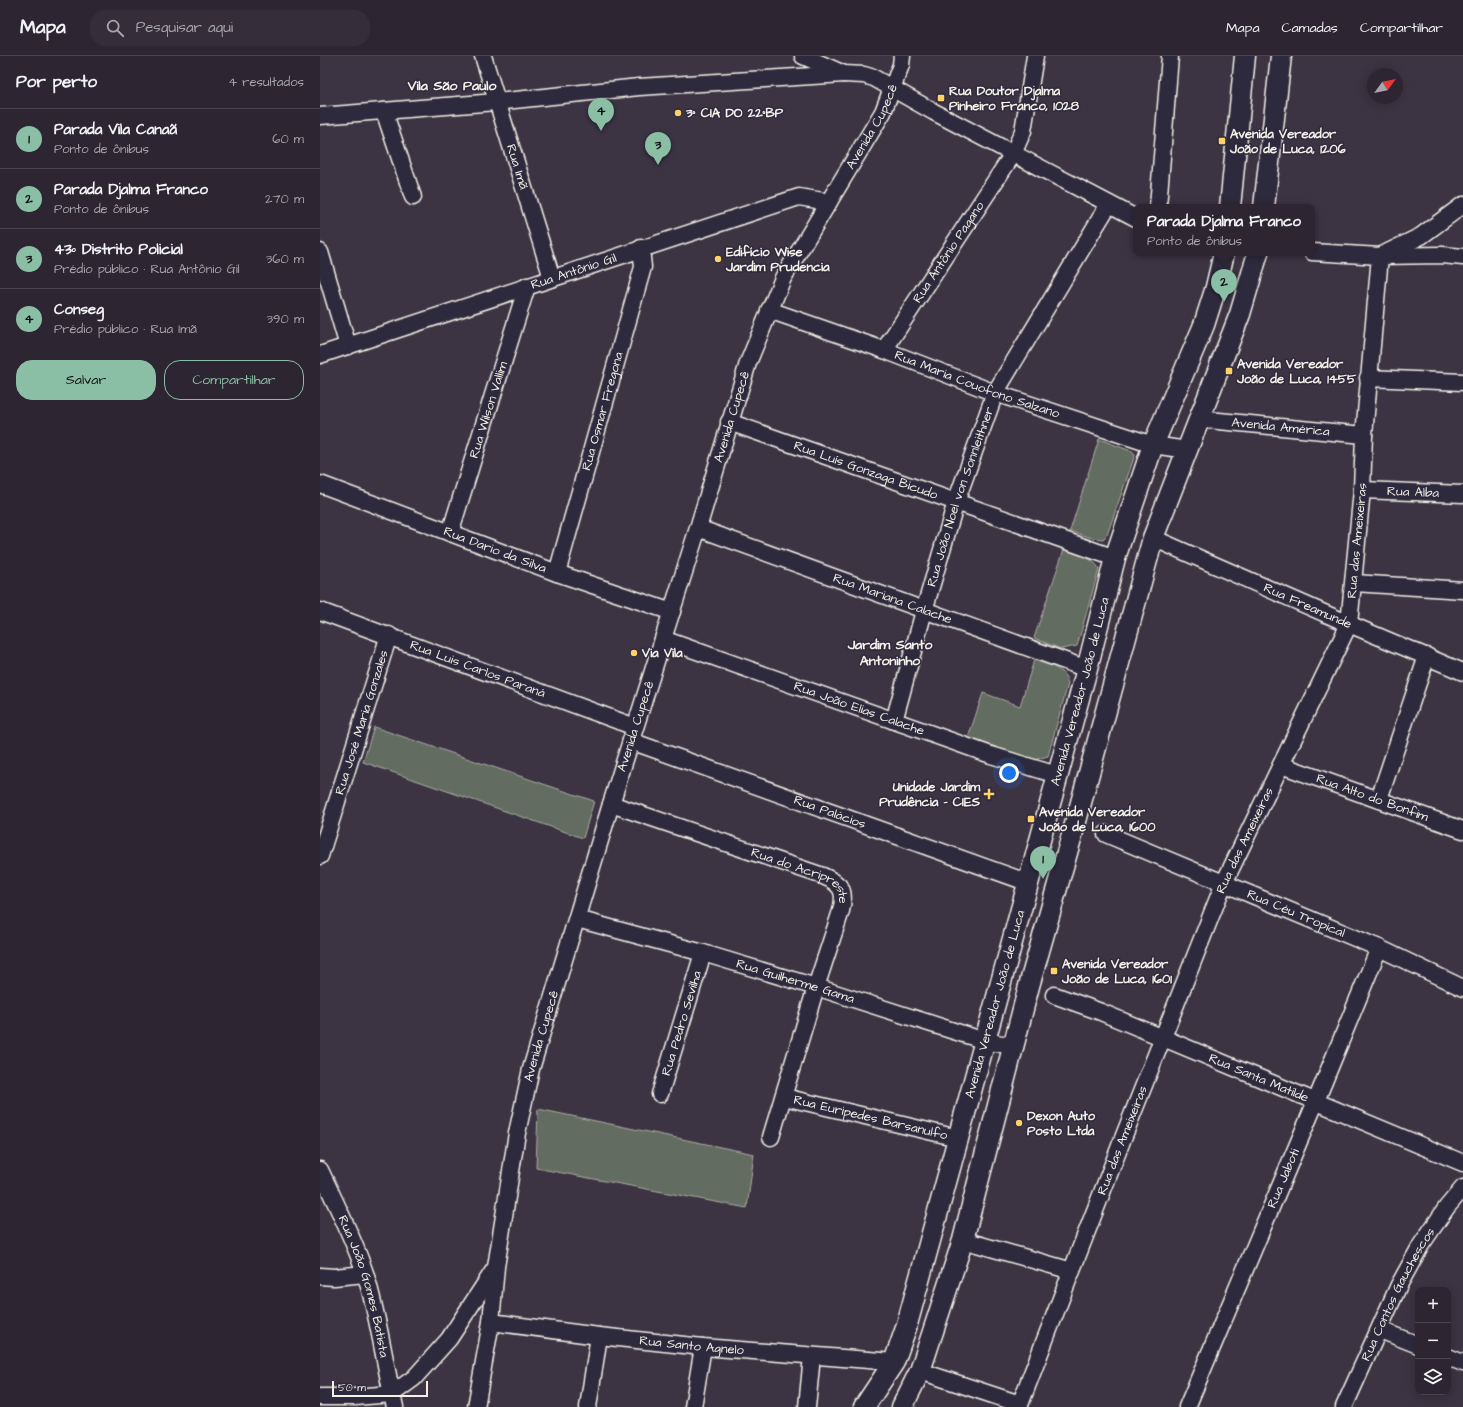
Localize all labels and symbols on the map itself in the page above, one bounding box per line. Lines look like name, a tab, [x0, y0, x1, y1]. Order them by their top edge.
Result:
north arrow	[1367, 68, 1403, 104]
district label: Vila São Paulo	[407, 76, 496, 96]
street label: Avenida Cupecê	[842, 81, 902, 173]
place label: Rua Doutor Djalma Pinheiro Franco, 1028	[949, 82, 1080, 115]
marker: Rua Doutor Djalma Pinheiro Franco, 1028	[936, 93, 946, 103]
pin: 4	[588, 98, 614, 131]
place label: 3° CIA DO 22°BP	[685, 104, 784, 122]
marker: 3° CIA DO 22°BP	[673, 108, 683, 118]
place label: Avenida Vereador João de Luca, 1206	[1229, 125, 1346, 158]
pin: 3	[645, 132, 671, 165]
marker: Avenida Vereador João de Luca, 1206	[1217, 136, 1227, 146]
street label: Rua Imã	[502, 142, 533, 192]
street label: Rua Antônio Pagano	[908, 197, 989, 307]
place label: Edifício Wise Jardim Prudencia	[725, 243, 830, 276]
street label: Rua Antônio Gil	[528, 249, 619, 294]
marker: Edifício Wise Jardim Prudencia	[713, 254, 723, 264]
pin: 2	[1211, 269, 1237, 302]
street label: Rua Maria Couofono Salzano	[892, 346, 1063, 423]
street label: Rua Osmar Fregona	[577, 349, 628, 473]
place label: Avenida Vereador João de Luca, 1455	[1236, 355, 1357, 388]
street label: Rua Wilson Vallim	[465, 358, 512, 461]
marker: Avenida Vereador João de Luca, 1455	[1224, 366, 1234, 376]
street label: Avenida Cupecê	[709, 369, 754, 465]
street label: Rua João Noel von Sonnleithner	[923, 404, 998, 589]
street label: Avenida América	[1231, 413, 1331, 441]
street label: Rua Luís Gonzaga Bicudo	[791, 437, 941, 504]
street label: Rua das Ameixeiras	[1343, 482, 1371, 599]
street label: Rua Alba	[1387, 482, 1440, 502]
street label: Rua Dario da Silva	[441, 522, 549, 577]
street label: Rua Mariana Calache	[831, 569, 955, 628]
street label: Rua Freamunde	[1261, 579, 1355, 633]
street label: Avenida Vereador João de Luca	[1046, 595, 1114, 788]
district label: Jardim Santo Antoninho	[847, 635, 932, 671]
street label: Rua Luis Carlos Paraná	[407, 636, 548, 702]
place label: Via Vila	[641, 644, 683, 662]
street label: Rua José Maria Gonzales	[331, 647, 393, 797]
marker: Via Vila	[629, 648, 639, 658]
street label: Rua João Elias Calache	[791, 677, 927, 740]
street label: Avenida Cupecê	[613, 678, 658, 774]
your location	[999, 763, 1019, 783]
street label: Rua Alto do Bonfim	[1314, 769, 1432, 826]
place label: Unidade Jardim Prudência - CIES	[879, 778, 981, 811]
street label: Rua das Ameixeiras	[1212, 784, 1278, 896]
marker: Unidade Jardim Prudência - CIES	[983, 788, 995, 800]
street label: Rua Palácios	[791, 791, 869, 833]
place label: Avenida Vereador João de Luca, 1600	[1038, 803, 1156, 836]
marker: Avenida Vereador João de Luca, 1600	[1026, 814, 1036, 824]
street label: Rua do Acripreste	[749, 843, 852, 904]
pin: 1	[1030, 846, 1056, 879]
street label: Rua Céu Tropical	[1244, 885, 1348, 942]
street label: Avenida Vereador João de Luca	[961, 908, 1029, 1100]
street label: Rua Guilherme Gama	[734, 954, 857, 1008]
place label: Avenida Vereador João de Luca, 1601	[1061, 955, 1172, 988]
marker: Avenida Vereador João de Luca, 1601	[1049, 966, 1059, 976]
street label: Rua Pedro Sevilha	[657, 968, 706, 1078]
street label: Avenida Cupecê	[519, 988, 563, 1084]
street label: Rua Santa Matilde	[1206, 1049, 1312, 1107]
street label: Rua das Ameixeiras	[1093, 1083, 1152, 1197]
street label: Rua Euripedes Barsanulfo	[792, 1091, 950, 1144]
place label: Dexon Auto Posto Ltda	[1027, 1107, 1096, 1140]
marker: Dexon Auto Posto Ltda	[1014, 1118, 1024, 1128]
street label: Rua Jaboti	[1263, 1146, 1304, 1211]
street label: Rua João Gomes Batista	[334, 1212, 393, 1359]
street label: Rua Contos Gauchescos	[1357, 1224, 1440, 1364]
street label: Rua Santo Agnelo	[638, 1331, 745, 1359]
scale bar	[332, 1379, 428, 1398]

